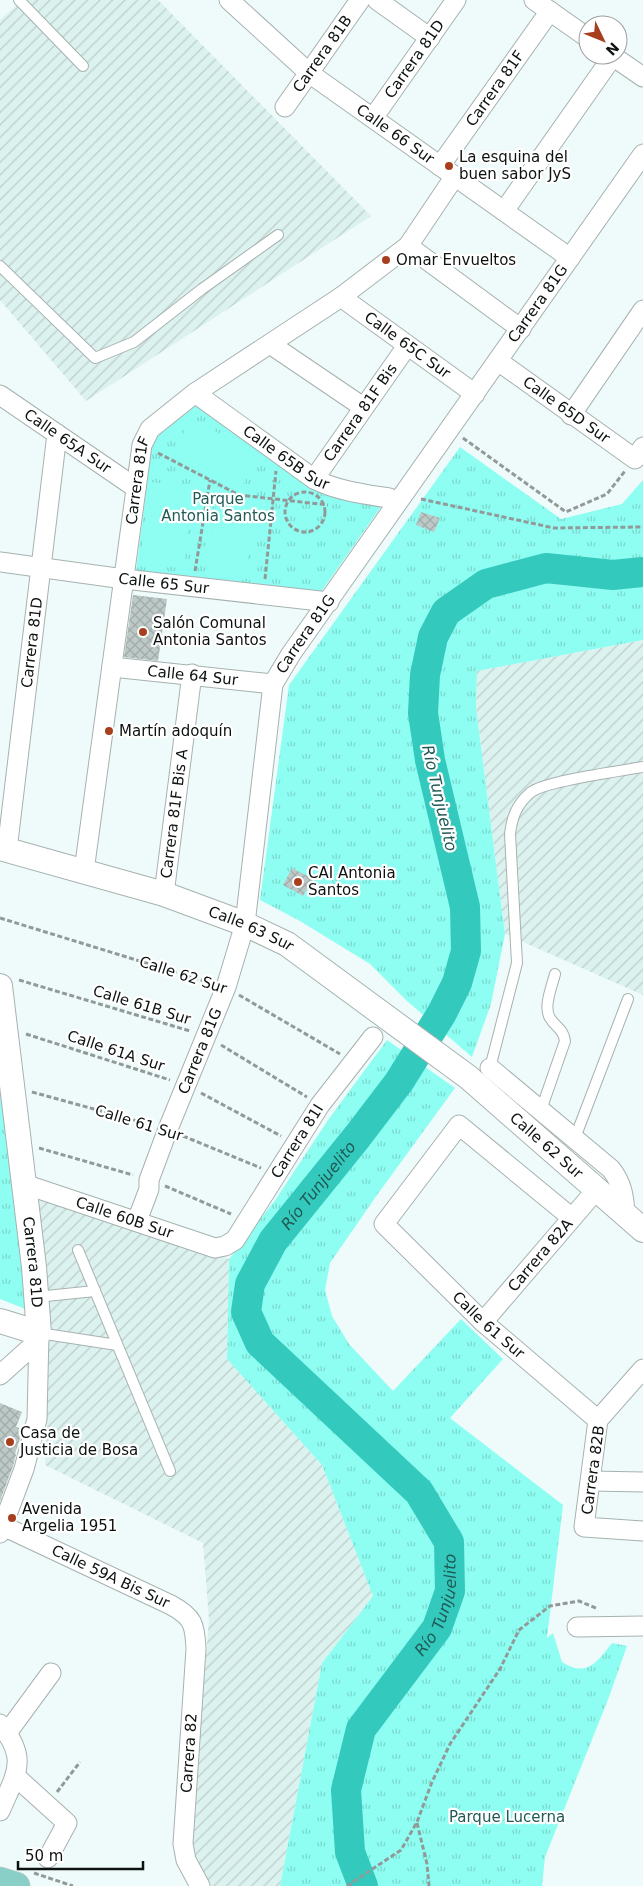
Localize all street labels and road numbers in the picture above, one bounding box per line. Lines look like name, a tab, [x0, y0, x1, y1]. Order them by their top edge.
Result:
street label: Carrera 81B	[289, 12, 356, 96]
street label: Carrera 81D	[381, 17, 448, 102]
street label: Carrera 81F	[462, 47, 528, 130]
street label: Calle 66 Sur	[353, 100, 438, 168]
street label: Carrera 81G	[504, 261, 571, 346]
street label: Calle 65C Sur	[361, 308, 455, 383]
street label: Carrera 81F Bis	[320, 360, 401, 465]
street label: Calle 65D Sur	[519, 373, 614, 448]
street label: Calle 65A Sur	[21, 405, 115, 478]
street label: Calle 65B Sur	[239, 422, 333, 494]
street label: Carrera 81F	[122, 434, 154, 526]
street label: Calle 65 Sur	[117, 569, 211, 598]
street label: Carrera 81G	[272, 591, 339, 677]
street label: Carrera 81D	[18, 596, 46, 689]
street label: Calle 64 Sur	[146, 662, 240, 689]
street label: Carrera 81F Bis A	[157, 747, 191, 880]
street label: Calle 63 Sur	[206, 902, 298, 956]
street label: Calle 62 Sur	[137, 952, 230, 998]
street label: Calle 61B Sur	[91, 982, 194, 1029]
street label: Carrera 81G	[174, 1005, 226, 1097]
street label: Calle 61A Sur	[65, 1027, 168, 1075]
street label: Calle 61 Sur	[93, 1101, 186, 1145]
street label: Carrera 81I	[267, 1101, 327, 1182]
street label: Calle 62 Sur	[506, 1109, 587, 1183]
street label: Calle 60B Sur	[74, 1193, 176, 1243]
street label: Carrera 81D	[19, 1215, 46, 1308]
street label: Carrera 82A	[504, 1215, 577, 1295]
street label: Calle 61 Sur	[449, 1288, 529, 1363]
street label: Carrera 82B	[578, 1424, 608, 1516]
street label: Calle 59A Bis Sur	[49, 1541, 173, 1612]
street label: Carrera 82	[177, 1713, 201, 1793]

